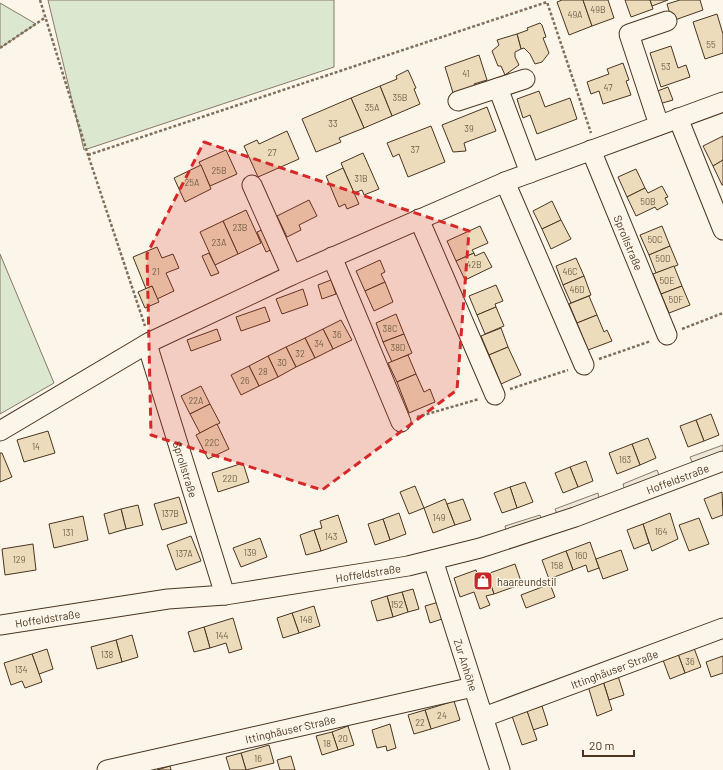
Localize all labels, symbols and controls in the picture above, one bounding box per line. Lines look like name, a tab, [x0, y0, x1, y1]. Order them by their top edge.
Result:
house number: 49B	[590, 4, 606, 15]
house number: 49A	[567, 9, 583, 20]
house number: 55	[706, 39, 716, 50]
house number: 53	[661, 61, 671, 72]
house number: 41	[462, 68, 470, 79]
house number: 47	[604, 82, 613, 93]
house number: 35B	[393, 92, 407, 103]
house number: 35A	[365, 102, 380, 113]
house number: 33	[328, 118, 338, 129]
house number: 39	[464, 123, 474, 134]
house number: 37	[411, 144, 420, 155]
house number: 27	[267, 147, 277, 158]
house number: 25B	[211, 165, 227, 176]
house number: 31B	[354, 173, 368, 184]
house number: 25A	[185, 177, 200, 188]
house number: 50B	[640, 196, 656, 207]
street label: Sprollstraße	[612, 213, 646, 272]
house number: 23B	[232, 222, 248, 233]
house number: 50C	[647, 234, 663, 245]
house number: 23A	[212, 237, 227, 248]
house number: 50D	[655, 253, 671, 264]
house number: 42B	[466, 259, 482, 270]
house number: 21	[152, 266, 160, 277]
house number: 46C	[562, 266, 578, 277]
house number: 50E	[659, 275, 675, 286]
house number: 46D	[569, 284, 585, 295]
house number: 50F	[669, 294, 683, 305]
house number: 38C	[383, 323, 397, 334]
house number: 36	[332, 329, 342, 340]
house number: 34	[314, 338, 324, 349]
house number: 38D	[391, 342, 405, 353]
house number: 32	[295, 348, 305, 359]
house number: 30	[277, 357, 287, 368]
house number: 28	[258, 366, 268, 377]
house number: 26	[240, 375, 250, 386]
house number: 22A	[188, 395, 204, 406]
house number: 22C	[204, 437, 220, 448]
street label: Sprollstraße	[171, 439, 201, 499]
house number: 14	[32, 441, 40, 452]
house number: 163	[619, 454, 632, 465]
street label: Hoffeldstraße	[644, 461, 711, 496]
house number: 22D	[222, 473, 238, 484]
house number: 137B	[161, 508, 179, 519]
house number: 149	[433, 512, 446, 523]
house number: 164	[655, 526, 667, 537]
house number: 131	[63, 527, 73, 538]
house number: 143	[325, 531, 338, 542]
house number: 139	[244, 547, 257, 558]
house number: 137A	[175, 548, 193, 559]
house number: 160	[575, 550, 587, 561]
house number: 129	[13, 554, 26, 565]
house number: 158	[551, 560, 564, 571]
street label: Hoffeldstraße	[335, 561, 402, 584]
shop icon: haareundstil	[472, 570, 494, 592]
place label: haareundstil	[497, 575, 556, 588]
house number: 152	[391, 599, 403, 610]
street label: Hoffeldstraße	[14, 606, 81, 629]
house number: 148	[300, 614, 313, 625]
house number: 144	[215, 630, 229, 641]
street label: Zur Anhöhe	[452, 637, 481, 693]
street label: Ittinghäuser Straße	[569, 646, 660, 691]
house number: 138	[101, 649, 114, 660]
house number: 36	[685, 656, 695, 667]
house number: 134	[15, 664, 27, 675]
house number: 24	[437, 710, 447, 721]
street label: Ittinghäuser Straße	[244, 712, 337, 745]
house number: 22	[415, 717, 425, 728]
scale bar	[583, 732, 634, 758]
house number: 20	[338, 733, 348, 744]
house number: 18	[323, 738, 331, 749]
text: 20 m	[589, 738, 615, 752]
house number: 16	[254, 753, 262, 764]

